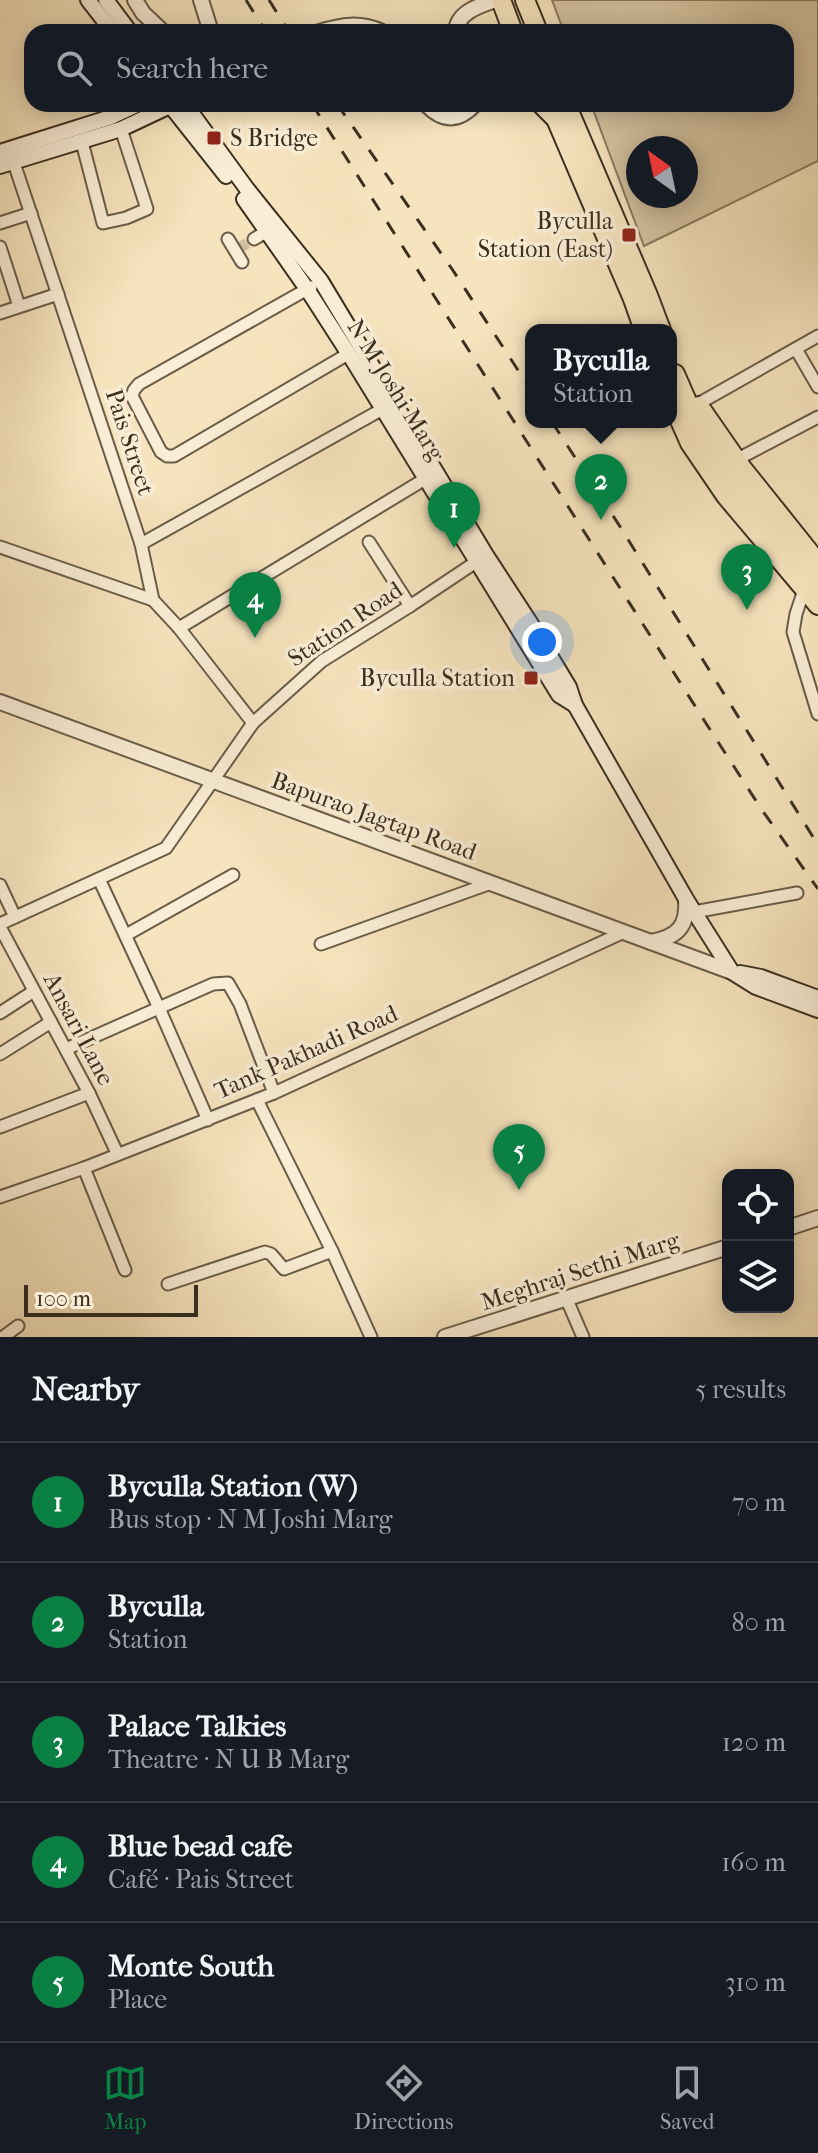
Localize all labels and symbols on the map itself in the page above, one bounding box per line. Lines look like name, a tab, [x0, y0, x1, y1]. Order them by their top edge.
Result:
place label: S Bridge	[230, 124, 318, 152]
marker: S Bridge	[205, 129, 223, 147]
north arrow	[626, 136, 698, 208]
place label: Byculla Station (East)	[478, 207, 614, 263]
marker: Byculla Station (East)	[620, 226, 638, 244]
street label: N M Joshi Marg	[341, 314, 451, 467]
street label: Pais Street	[100, 385, 160, 499]
pin: 2	[575, 454, 627, 520]
pin: 1	[428, 482, 480, 548]
pin: 3	[721, 544, 773, 610]
pin: 4	[229, 572, 281, 638]
street label: Station Road	[282, 575, 408, 673]
your location	[522, 622, 562, 662]
place label: Byculla Station	[360, 664, 515, 692]
marker: Byculla Station	[522, 669, 540, 687]
street label: Bapurao Jagtap Road	[268, 766, 481, 866]
street label: Ansari Lane	[37, 967, 120, 1090]
street label: Tank Pakhadi Road	[210, 999, 403, 1105]
pin: 5	[493, 1124, 545, 1190]
street label: Meghraj Sethi Marg	[477, 1225, 684, 1316]
scale bar	[24, 1281, 198, 1317]

